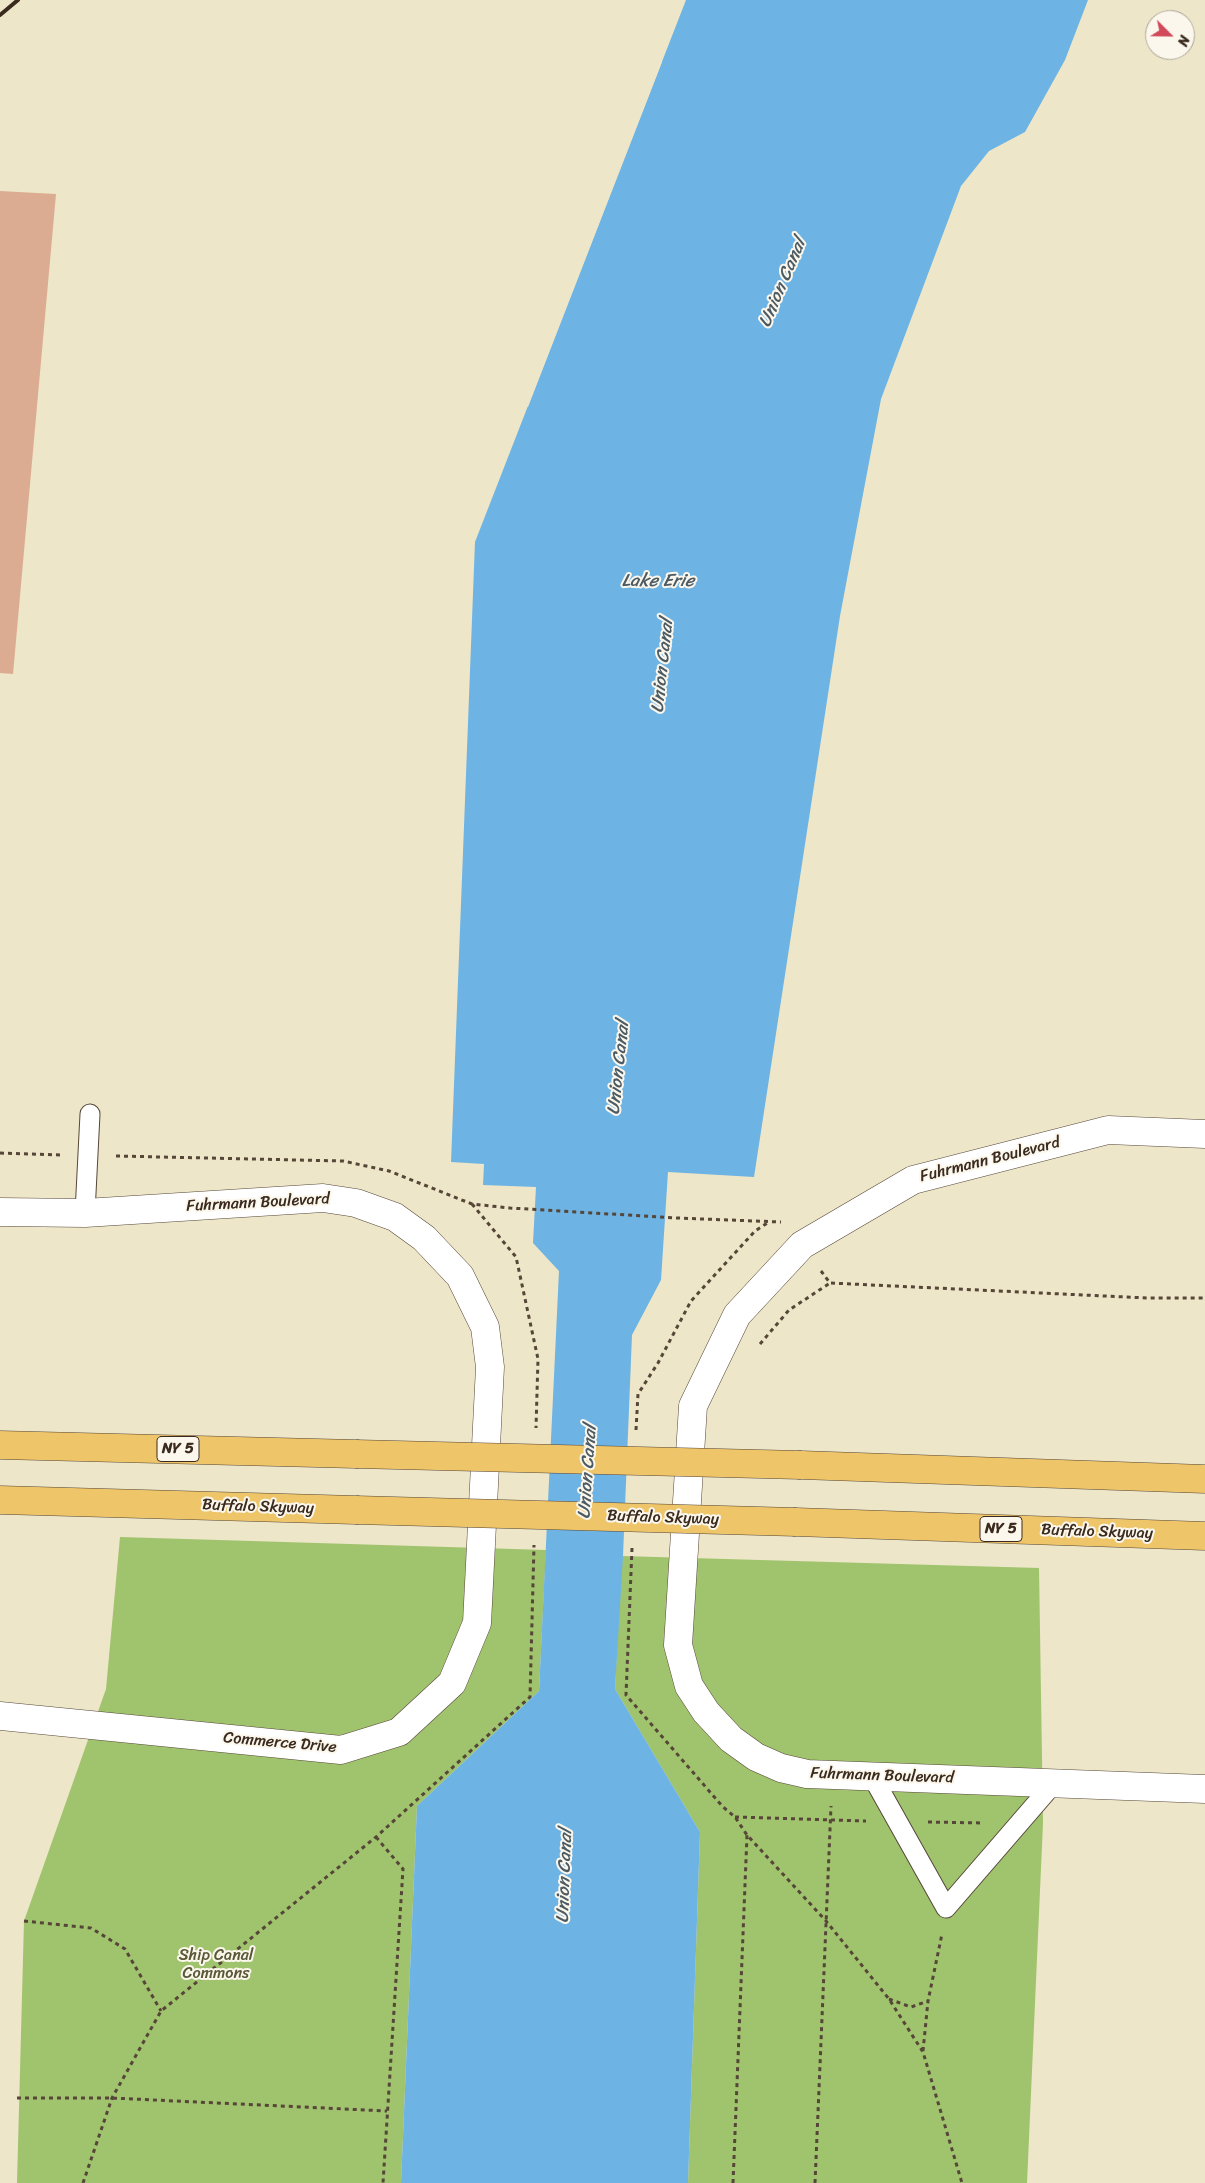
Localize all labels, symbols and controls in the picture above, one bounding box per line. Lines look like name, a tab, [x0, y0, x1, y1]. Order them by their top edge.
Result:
north arrow	[1145, 10, 1195, 60]
text: N	[1170, 31, 1197, 50]
water label: Union Canal	[755, 235, 811, 331]
water label: Lake Erie	[622, 570, 694, 592]
water label: Union Canal	[647, 618, 679, 714]
water label: Union Canal	[603, 1020, 635, 1116]
street label: Fuhrmann Boulevard	[918, 1133, 1062, 1187]
street label: Fuhrmann Boulevard	[186, 1190, 330, 1216]
water label: Union Canal	[574, 1424, 602, 1520]
road number: NY 5	[157, 1436, 199, 1462]
street label: Buffalo Skyway	[202, 1495, 314, 1519]
street label: Buffalo Skyway	[607, 1506, 719, 1530]
road number: NY 5	[980, 1516, 1022, 1542]
street label: Buffalo Skyway	[1041, 1520, 1153, 1544]
street label: Commerce Drive	[223, 1728, 337, 1758]
street label: Fuhrmann Boulevard	[810, 1764, 954, 1788]
water label: Union Canal	[553, 1829, 577, 1923]
park label: Ship Canal Commons	[179, 1946, 253, 1984]

